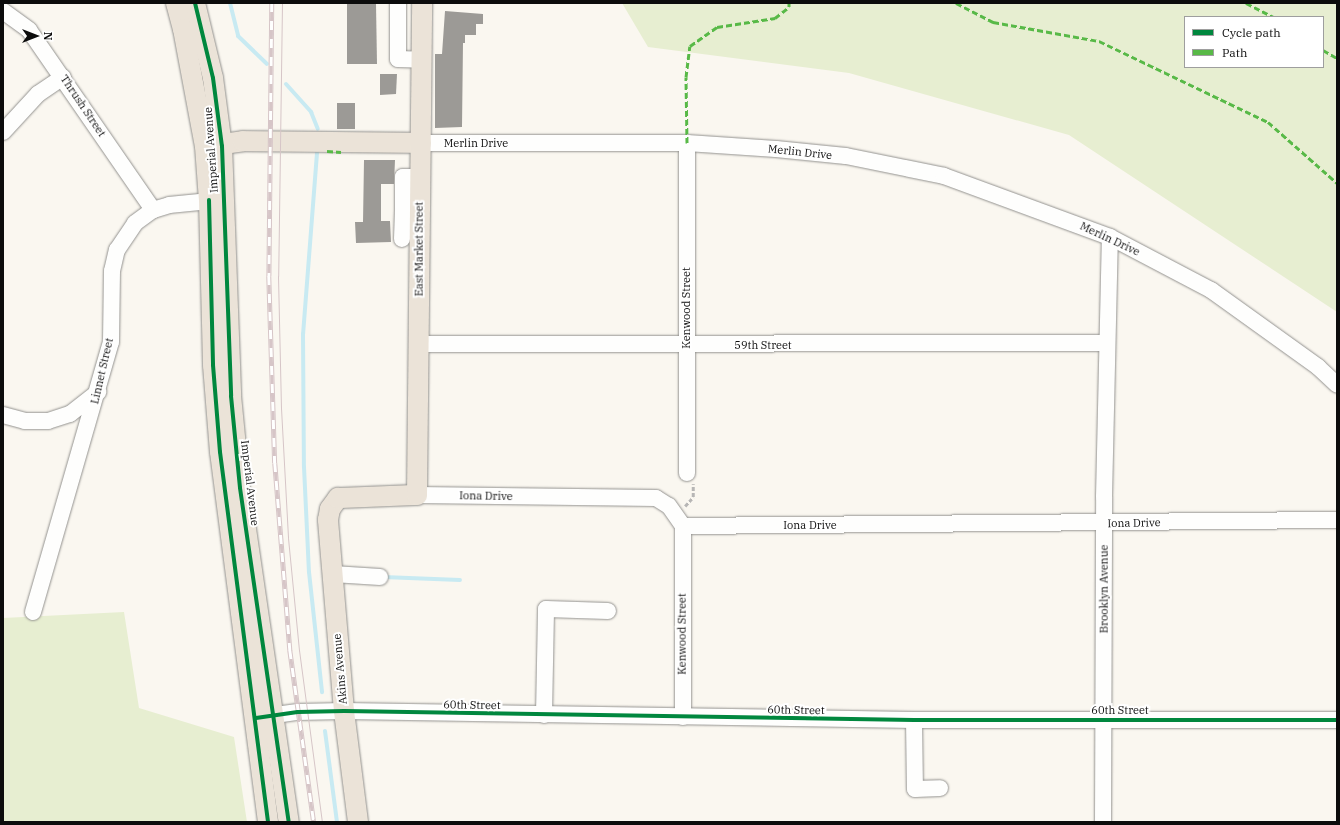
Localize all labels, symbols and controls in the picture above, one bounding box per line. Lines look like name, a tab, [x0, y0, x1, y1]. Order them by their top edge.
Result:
north arrow	[16, 16, 56, 56]
legend	[1184, 16, 1324, 68]
text: Cycle path	[1222, 25, 1281, 40]
text: N	[41, 32, 55, 40]
text: Path	[1222, 45, 1247, 60]
street label: Thrush Street	[58, 73, 108, 139]
street label: Imperial Avenue	[201, 107, 221, 193]
street label: Merlin Drive	[444, 136, 508, 150]
street label: Merlin Drive	[767, 142, 833, 162]
street label: East Market Street	[412, 202, 426, 296]
street label: Merlin Drive	[1078, 219, 1142, 259]
street label: Kenwood Street	[679, 267, 693, 349]
street label: Linnet Street	[88, 337, 116, 405]
street label: 59th Street	[734, 338, 792, 352]
street label: Imperial Avenue	[238, 440, 262, 526]
street label: Iona Drive	[459, 489, 513, 503]
street label: Iona Drive	[1107, 516, 1161, 530]
street label: Iona Drive	[783, 518, 837, 532]
street label: Brooklyn Avenue	[1097, 545, 1111, 633]
street label: Kenwood Street	[675, 593, 689, 675]
street label: Akins Avenue	[330, 633, 350, 705]
street label: 60th Street	[443, 698, 501, 712]
street label: 60th Street	[767, 703, 825, 717]
street label: 60th Street	[1091, 703, 1149, 717]

